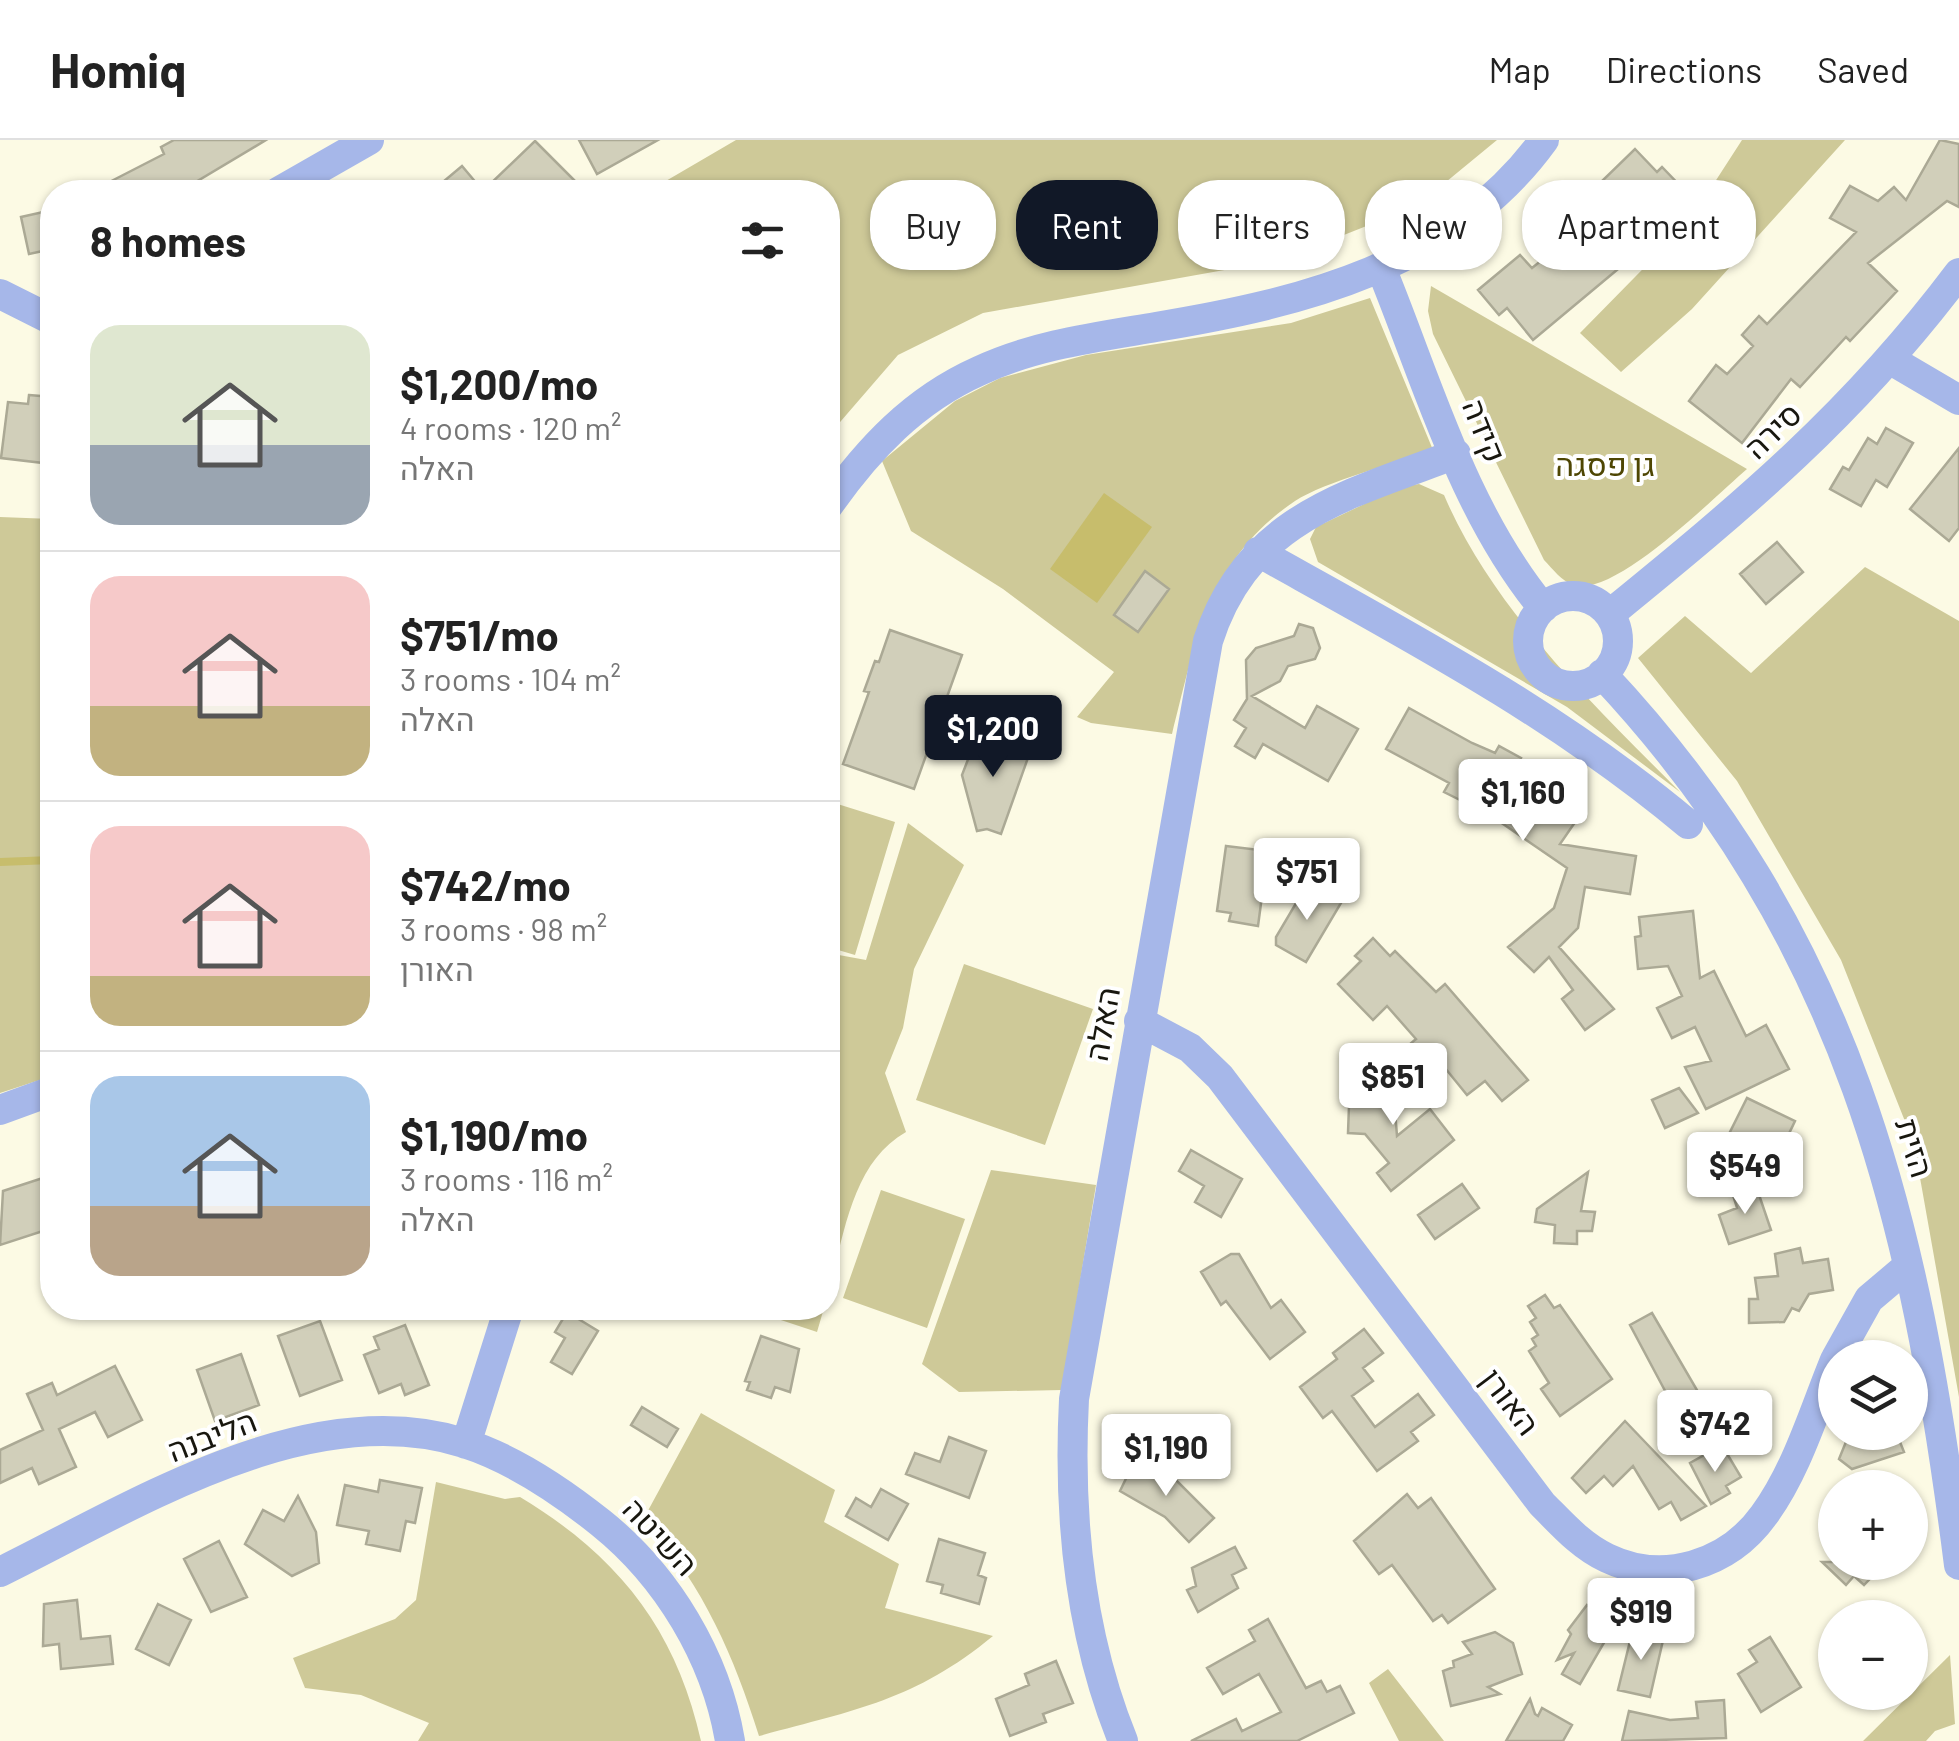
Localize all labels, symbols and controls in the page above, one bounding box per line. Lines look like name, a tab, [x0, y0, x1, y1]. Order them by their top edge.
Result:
text: Homiq	[50, 40, 186, 98]
text: Map	[1489, 48, 1551, 90]
text: Directions	[1606, 48, 1762, 90]
text: Saved	[1817, 48, 1909, 90]
chip: Buy	[870, 180, 996, 270]
chip: Rent	[1016, 180, 1158, 270]
chip: Filters	[1178, 180, 1345, 270]
chip: New	[1365, 180, 1502, 270]
chip: Apartment	[1522, 180, 1756, 270]
icon: filters	[735, 213, 790, 268]
text: 8 homes	[90, 215, 246, 265]
text: $1,200/mo	[400, 358, 598, 408]
icon: home	[170, 365, 290, 485]
street label: קידה	[1456, 393, 1516, 468]
street label: סירה	[1735, 393, 1808, 466]
text: 4 rooms · 120 m²	[400, 408, 622, 446]
park label: גן פסגה	[1555, 444, 1655, 482]
text: האלה	[400, 448, 475, 486]
text: $751/mo	[400, 609, 559, 659]
icon: home	[170, 616, 290, 736]
text: 3 rooms · 104 m²	[400, 659, 621, 697]
pin: $1,200	[912, 695, 1074, 780]
text: האלה	[400, 699, 475, 737]
text: $1,200	[947, 708, 1039, 746]
pin: $1,160	[1442, 759, 1604, 844]
text: $1,160	[1481, 772, 1565, 810]
pin: $751	[1248, 838, 1366, 923]
text: $751	[1276, 851, 1338, 889]
text: $742/mo	[400, 859, 571, 909]
icon: home	[170, 866, 290, 986]
text: 3 rooms · 98 m²	[400, 909, 607, 947]
text: האורן	[400, 949, 474, 987]
street label: האלה	[1076, 984, 1126, 1064]
pin: $851	[1334, 1043, 1452, 1128]
text: $851	[1361, 1056, 1425, 1094]
text: $1,190/mo	[400, 1109, 588, 1159]
street label: הזית	[1889, 1113, 1943, 1182]
icon: home	[170, 1116, 290, 1236]
pin: $549	[1686, 1132, 1804, 1217]
text: $549	[1709, 1145, 1781, 1183]
text: 3 rooms · 116 m²	[400, 1159, 613, 1197]
text: האלה	[400, 1199, 475, 1237]
map controls	[1818, 1340, 1928, 1710]
button: layers	[1818, 1340, 1928, 1450]
street label: האורן	[1474, 1360, 1549, 1442]
pin: $742	[1656, 1390, 1774, 1475]
street label: הליבנה	[161, 1400, 261, 1468]
text: $742	[1679, 1403, 1751, 1441]
pin: $1,190	[1085, 1414, 1247, 1499]
text: $1,190	[1124, 1427, 1208, 1465]
button: +	[1818, 1470, 1928, 1580]
street label: השיטה	[616, 1489, 707, 1582]
pin: $919	[1582, 1578, 1700, 1663]
text: $919	[1610, 1591, 1672, 1629]
button: −	[1818, 1600, 1928, 1710]

